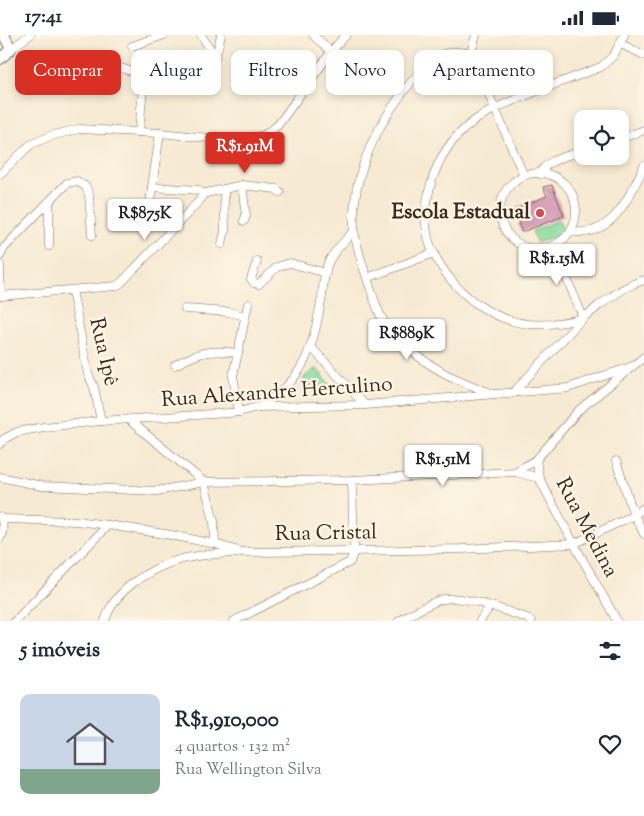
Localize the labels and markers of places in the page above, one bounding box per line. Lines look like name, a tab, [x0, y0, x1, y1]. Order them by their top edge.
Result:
pin: R$1.91M	[199, 131, 291, 174]
place label: Escola Estadual	[391, 198, 530, 228]
pin: R$875K	[104, 199, 186, 241]
marker: Escola Estadual	[534, 207, 546, 219]
pin: R$1.15M	[511, 243, 603, 286]
pin: R$889K	[366, 319, 448, 361]
pin: R$1.51M	[397, 445, 489, 487]

